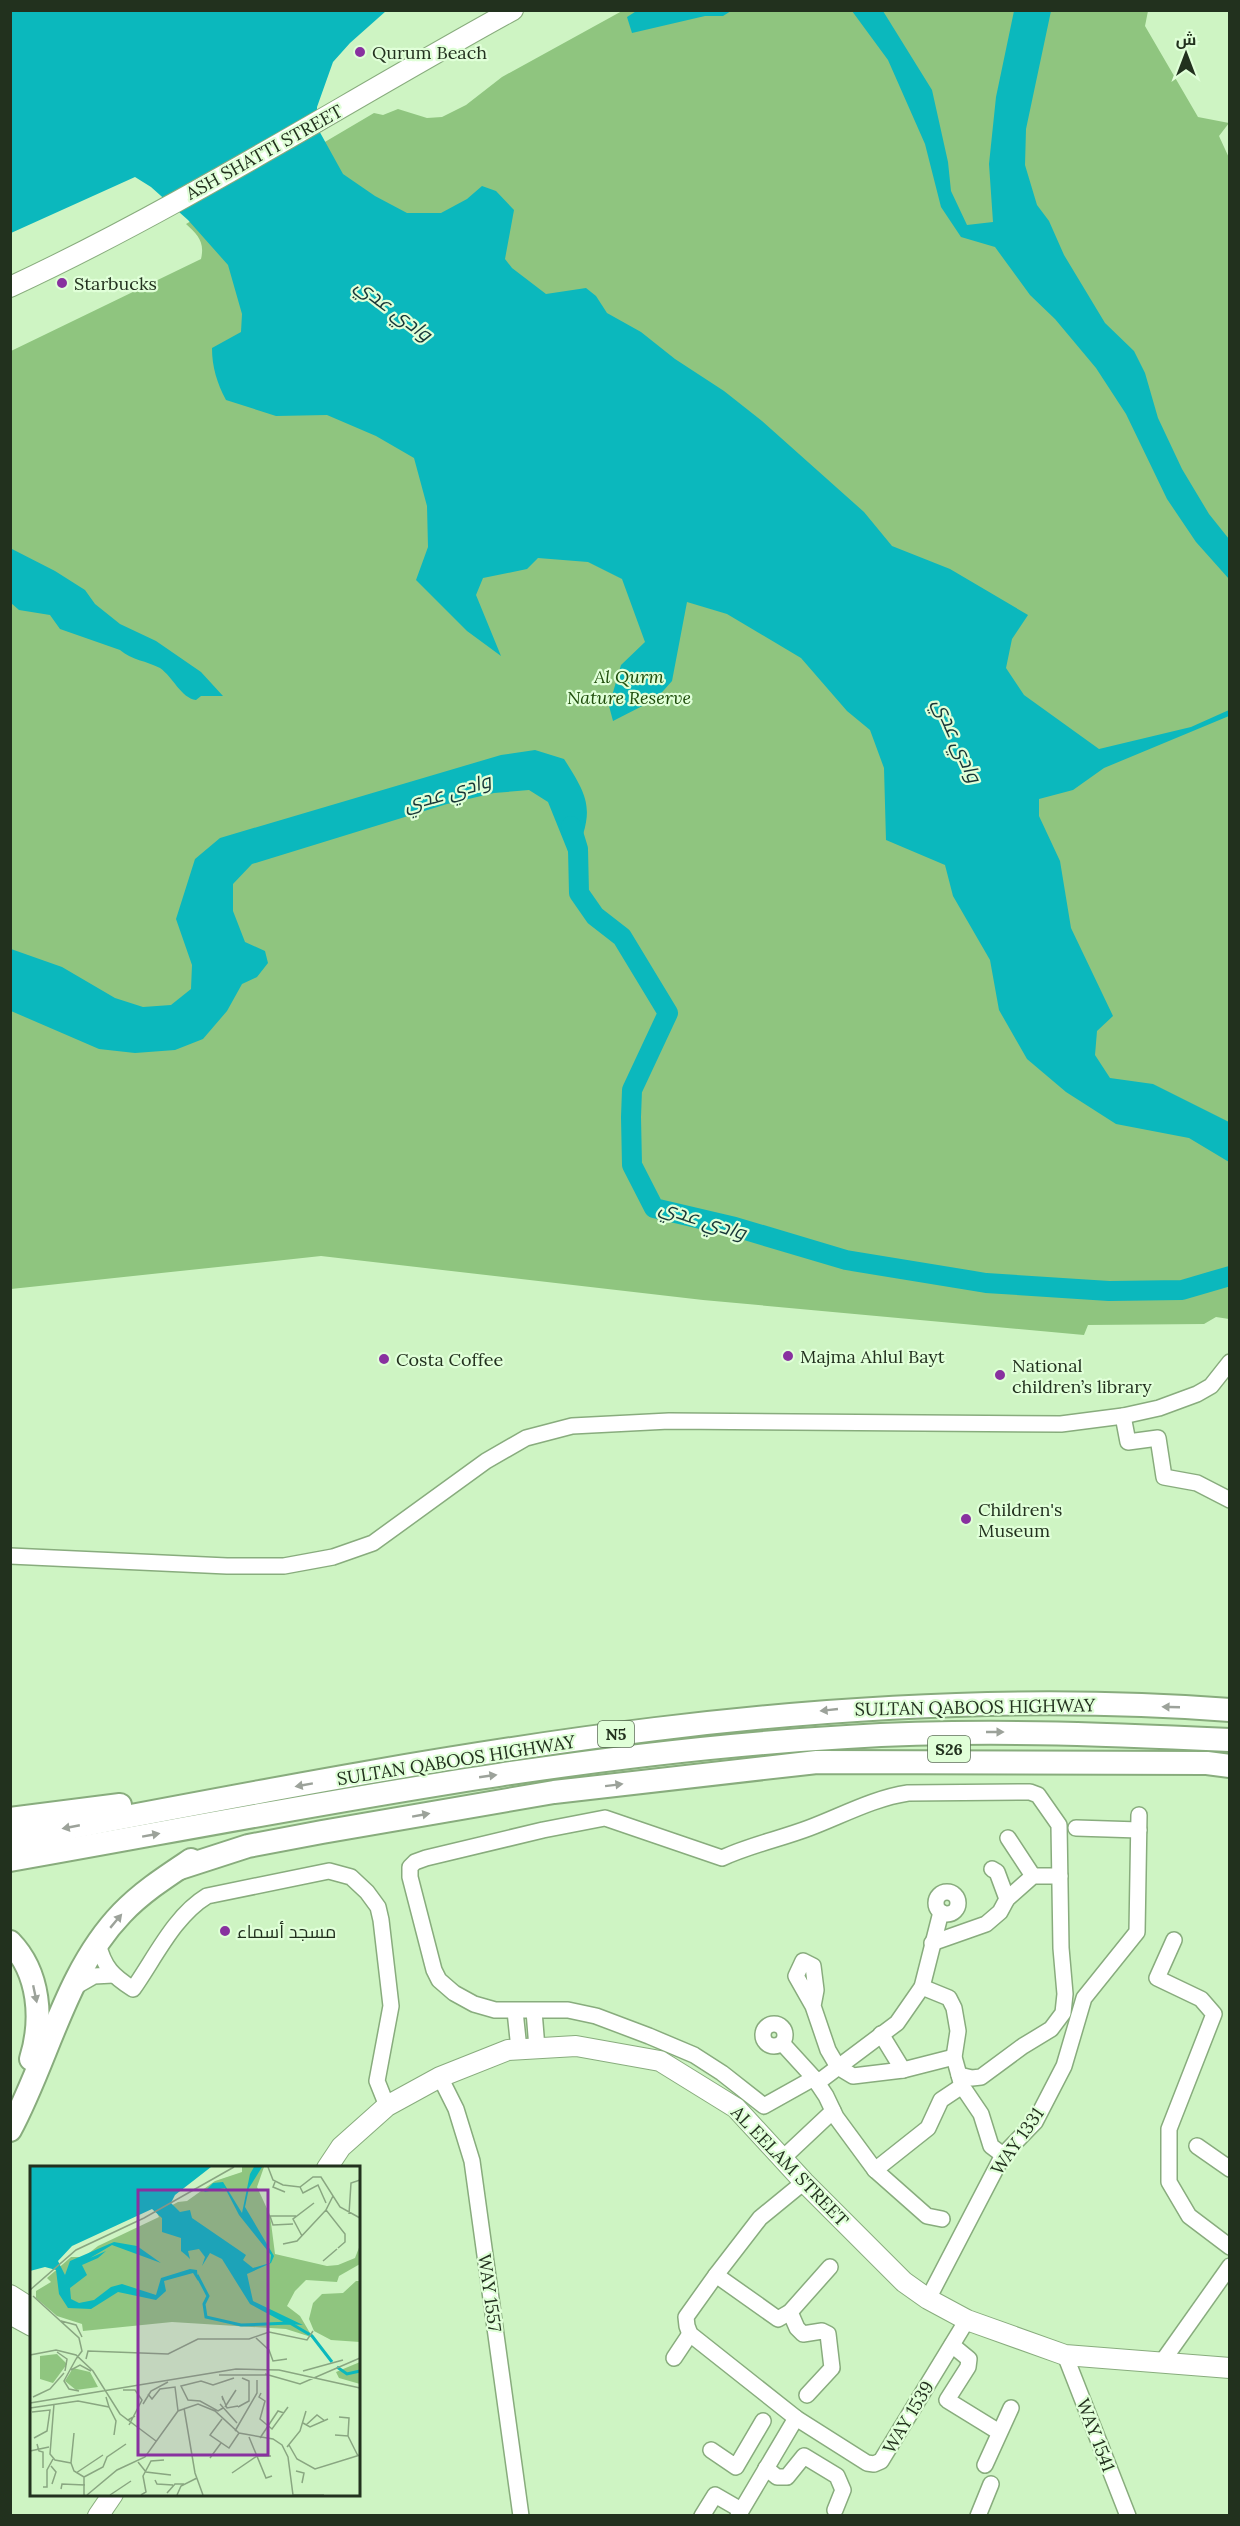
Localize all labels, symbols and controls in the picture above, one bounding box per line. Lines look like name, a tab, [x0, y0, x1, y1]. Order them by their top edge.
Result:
north arrow	[1156, 24, 1216, 84]
text: ش	[1176, 29, 1196, 49]
place label: Qurum Beach	[372, 41, 487, 64]
marker: Qurum Beach	[353, 45, 367, 59]
street label: ASH SHATTI STREET	[181, 99, 347, 205]
place label: Starbucks	[74, 272, 157, 295]
water label: وادي عدي	[348, 272, 438, 350]
marker: Starbucks	[55, 276, 69, 290]
park label: Al Qurm Nature Reserve	[567, 665, 691, 709]
water label: وادي عدي	[925, 694, 988, 789]
water label: وادي عدي	[400, 767, 496, 820]
water label: وادي عدي	[655, 1193, 751, 1249]
place label: Majma Ahlul Bayt	[800, 1345, 945, 1368]
place label: Costa Coffee	[396, 1348, 503, 1371]
marker: Majma Ahlul Bayt	[781, 1349, 795, 1363]
marker: Costa Coffee	[377, 1352, 391, 1366]
place label: National children’s library	[1012, 1354, 1152, 1398]
marker: National children’s library	[993, 1368, 1007, 1382]
place label: Children's Museum	[978, 1498, 1062, 1542]
marker: Children's Museum	[959, 1512, 973, 1526]
street label: SULTAN QABOOS HIGHWAY	[854, 1693, 1096, 1721]
one-way arrow	[1162, 1702, 1181, 1711]
one-way arrow	[820, 1705, 839, 1715]
road number: N5	[598, 1721, 634, 1747]
one-way arrow	[986, 1727, 1005, 1737]
street label: SULTAN QABOOS HIGHWAY	[335, 1730, 577, 1790]
road number: S26	[928, 1736, 970, 1762]
one-way arrow	[478, 1772, 497, 1781]
one-way arrow	[604, 1780, 623, 1789]
one-way arrow	[294, 1781, 313, 1790]
one-way arrow	[412, 1810, 431, 1819]
one-way arrow	[61, 1823, 80, 1832]
one-way arrow	[141, 1830, 160, 1839]
one-way arrow	[109, 1913, 122, 1929]
place label: مسجد أسماء	[237, 1920, 336, 1943]
marker: مسجد أسماء	[218, 1924, 232, 1938]
one-way arrow	[31, 1985, 40, 2004]
street label: AL EELAM STREET	[726, 2100, 854, 2232]
street label: WAY 1331	[985, 2103, 1049, 2179]
inset map	[30, 2166, 360, 2496]
street label: WAY 1557	[473, 2253, 507, 2333]
street label: WAY 1539	[877, 2376, 939, 2458]
street label: WAY 1541	[1072, 2395, 1120, 2475]

